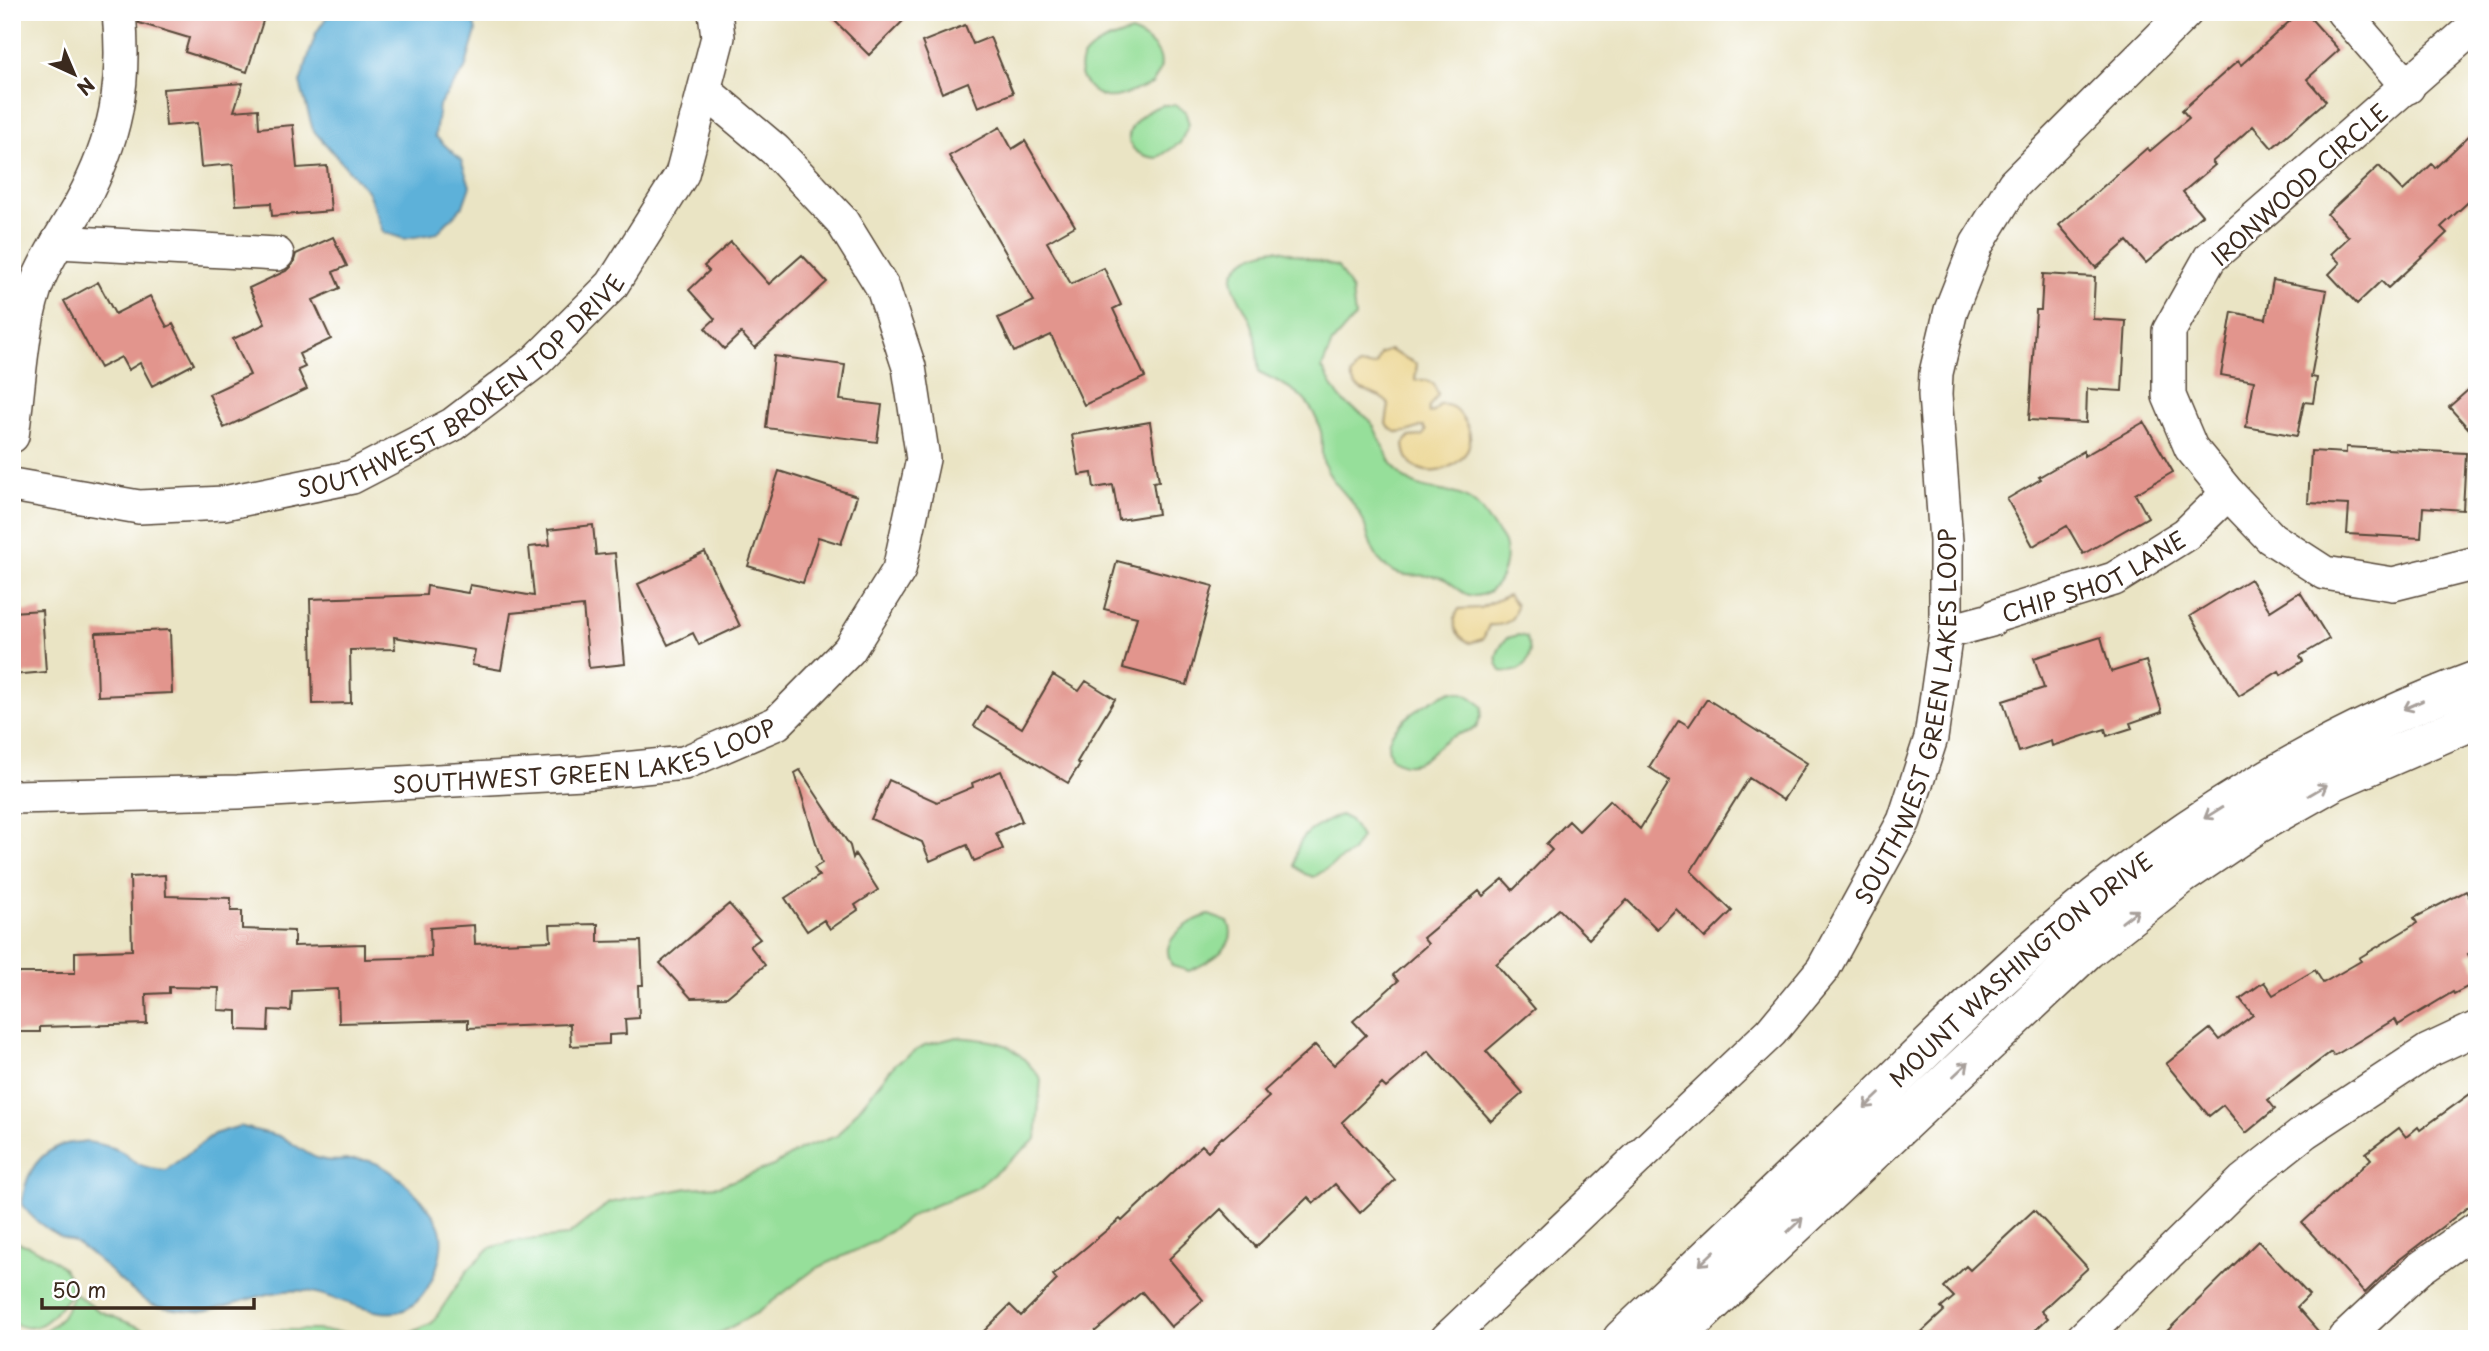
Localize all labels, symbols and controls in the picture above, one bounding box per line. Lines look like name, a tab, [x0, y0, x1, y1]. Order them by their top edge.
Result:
north arrow	[38, 38, 108, 108]
text: N	[71, 72, 102, 102]
street label: IRONWOOD CIRCLE	[2202, 95, 2396, 273]
street label: SOUTHWEST BROKEN TOP DRIVE	[294, 267, 632, 505]
street label: CHIP SHOT LANE	[1997, 521, 2192, 630]
street label: SOUTHWEST GREEN LAKES LOOP	[1845, 527, 1964, 910]
one-way arrow	[2403, 700, 2425, 713]
street label: SOUTHWEST GREEN LAKES LOOP	[392, 708, 781, 801]
one-way arrow	[2307, 783, 2328, 796]
one-way arrow	[2204, 807, 2224, 821]
street label: MOUNT WASHINGTON DRIVE	[1880, 843, 2159, 1094]
one-way arrow	[2120, 909, 2138, 924]
one-way arrow	[1952, 1060, 1969, 1077]
one-way arrow	[1864, 1093, 1881, 1110]
one-way arrow	[1786, 1216, 1803, 1233]
one-way arrow	[1699, 1250, 1716, 1267]
scale bar	[42, 1267, 254, 1311]
text: 50 m	[52, 1273, 106, 1305]

